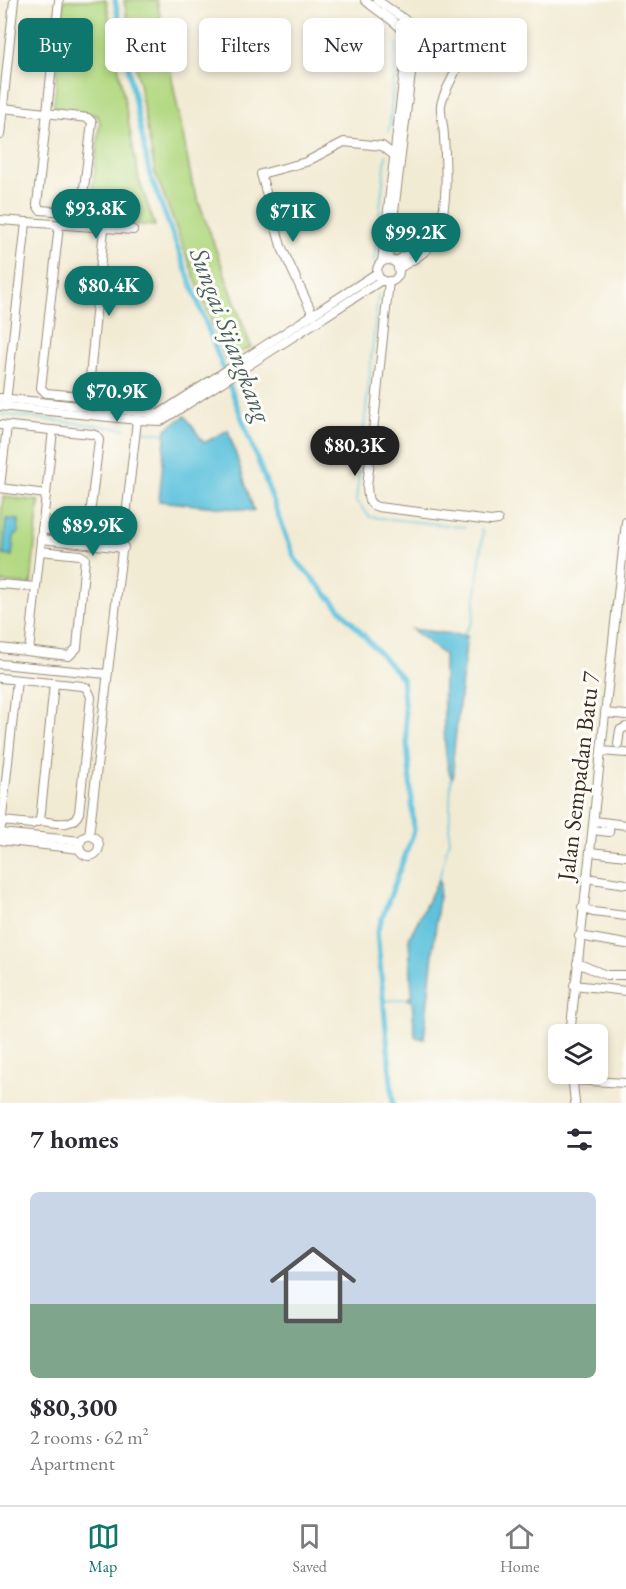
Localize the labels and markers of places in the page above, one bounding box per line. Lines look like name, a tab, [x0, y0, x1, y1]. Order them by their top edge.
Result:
pin: $93.8K	[47, 189, 145, 240]
pin: $71K	[257, 192, 329, 243]
pin: $99.2K	[367, 213, 465, 264]
pin: $80.4K	[60, 266, 158, 317]
pin: $70.9K	[68, 372, 166, 423]
pin: $80.3K	[306, 426, 404, 477]
pin: $89.9K	[44, 506, 142, 557]

